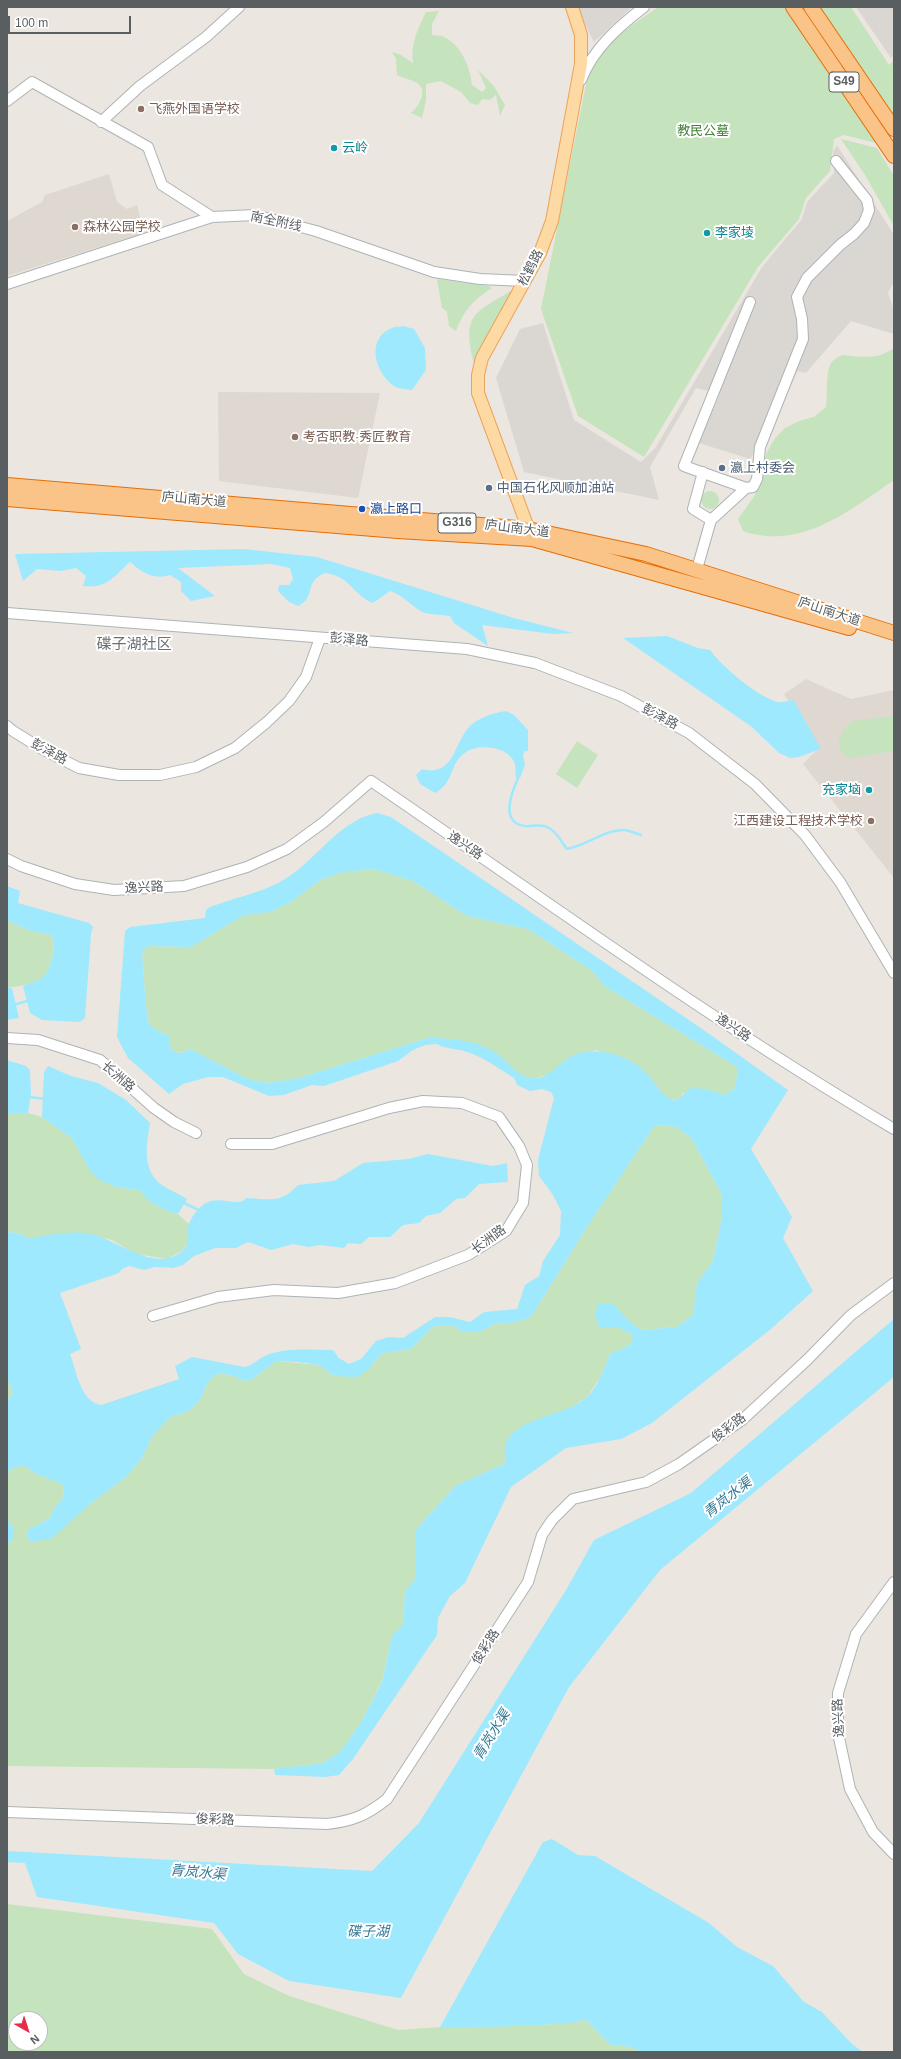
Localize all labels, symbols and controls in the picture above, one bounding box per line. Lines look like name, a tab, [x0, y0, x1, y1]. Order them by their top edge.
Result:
scale bar	[10, 8, 133, 34]
text: 100 m	[15, 16, 48, 30]
road number: S49	[829, 72, 859, 92]
place label: 飞燕外国语学校	[149, 101, 240, 117]
marker: 飞燕外国语学校	[136, 104, 146, 114]
park label: 教民公墓	[677, 123, 729, 139]
place label: 云岭	[342, 140, 368, 156]
marker: 云岭	[329, 143, 339, 153]
street label: 南全附线	[249, 209, 303, 235]
place label: 森林公园学校	[83, 219, 161, 235]
marker: 森林公园学校	[70, 222, 80, 232]
place label: 李家堎	[715, 225, 754, 241]
marker: 李家堎	[702, 228, 712, 238]
street label: 松鹤路	[515, 247, 547, 289]
place label: 考否职教·秀匠教育	[303, 429, 411, 445]
marker: 考否职教·秀匠教育	[290, 432, 300, 442]
place label: 瀛上村委会	[730, 460, 795, 476]
marker: 瀛上村委会	[717, 463, 727, 473]
place label: 中国石化风顺加油站	[497, 480, 614, 496]
marker: 中国石化风顺加油站	[484, 483, 494, 493]
street label: 庐山南大道	[161, 489, 227, 511]
place label: 瀛上路口	[370, 501, 422, 517]
marker: 瀛上路口	[357, 504, 367, 514]
road number: G316	[438, 513, 476, 533]
street label: 庐山南大道	[484, 517, 550, 541]
street label: 庐山南大道	[796, 595, 862, 629]
street label: 彭泽路	[329, 631, 369, 649]
district label: 碟子湖社区	[97, 636, 171, 654]
street label: 彭泽路	[639, 701, 681, 733]
street label: 彭泽路	[28, 736, 70, 768]
place label: 充家垴	[822, 782, 861, 798]
marker: 充家垴	[864, 785, 874, 795]
place label: 江西建设工程技术学校	[733, 813, 863, 829]
marker: 江西建设工程技术学校	[866, 816, 876, 826]
street label: 逸兴路	[444, 829, 486, 863]
street label: 逸兴路	[124, 879, 164, 897]
street label: 逸兴路	[712, 1011, 754, 1045]
street label: 长洲路	[98, 1058, 138, 1096]
street label: 长洲路	[469, 1222, 509, 1258]
street label: 俊彩路	[709, 1410, 749, 1446]
water label: 青岚水渠	[701, 1474, 755, 1522]
street label: 俊彩路	[469, 1626, 503, 1668]
street label: 逸兴路	[830, 1698, 848, 1738]
water label: 青岚水渠	[470, 1707, 514, 1763]
street label: 俊彩路	[195, 1812, 235, 1828]
water label: 青岚水渠	[169, 1862, 227, 1884]
water label: 碟子湖	[347, 1924, 389, 1940]
north arrow	[8, 2011, 48, 2051]
text: N	[28, 2032, 42, 2047]

